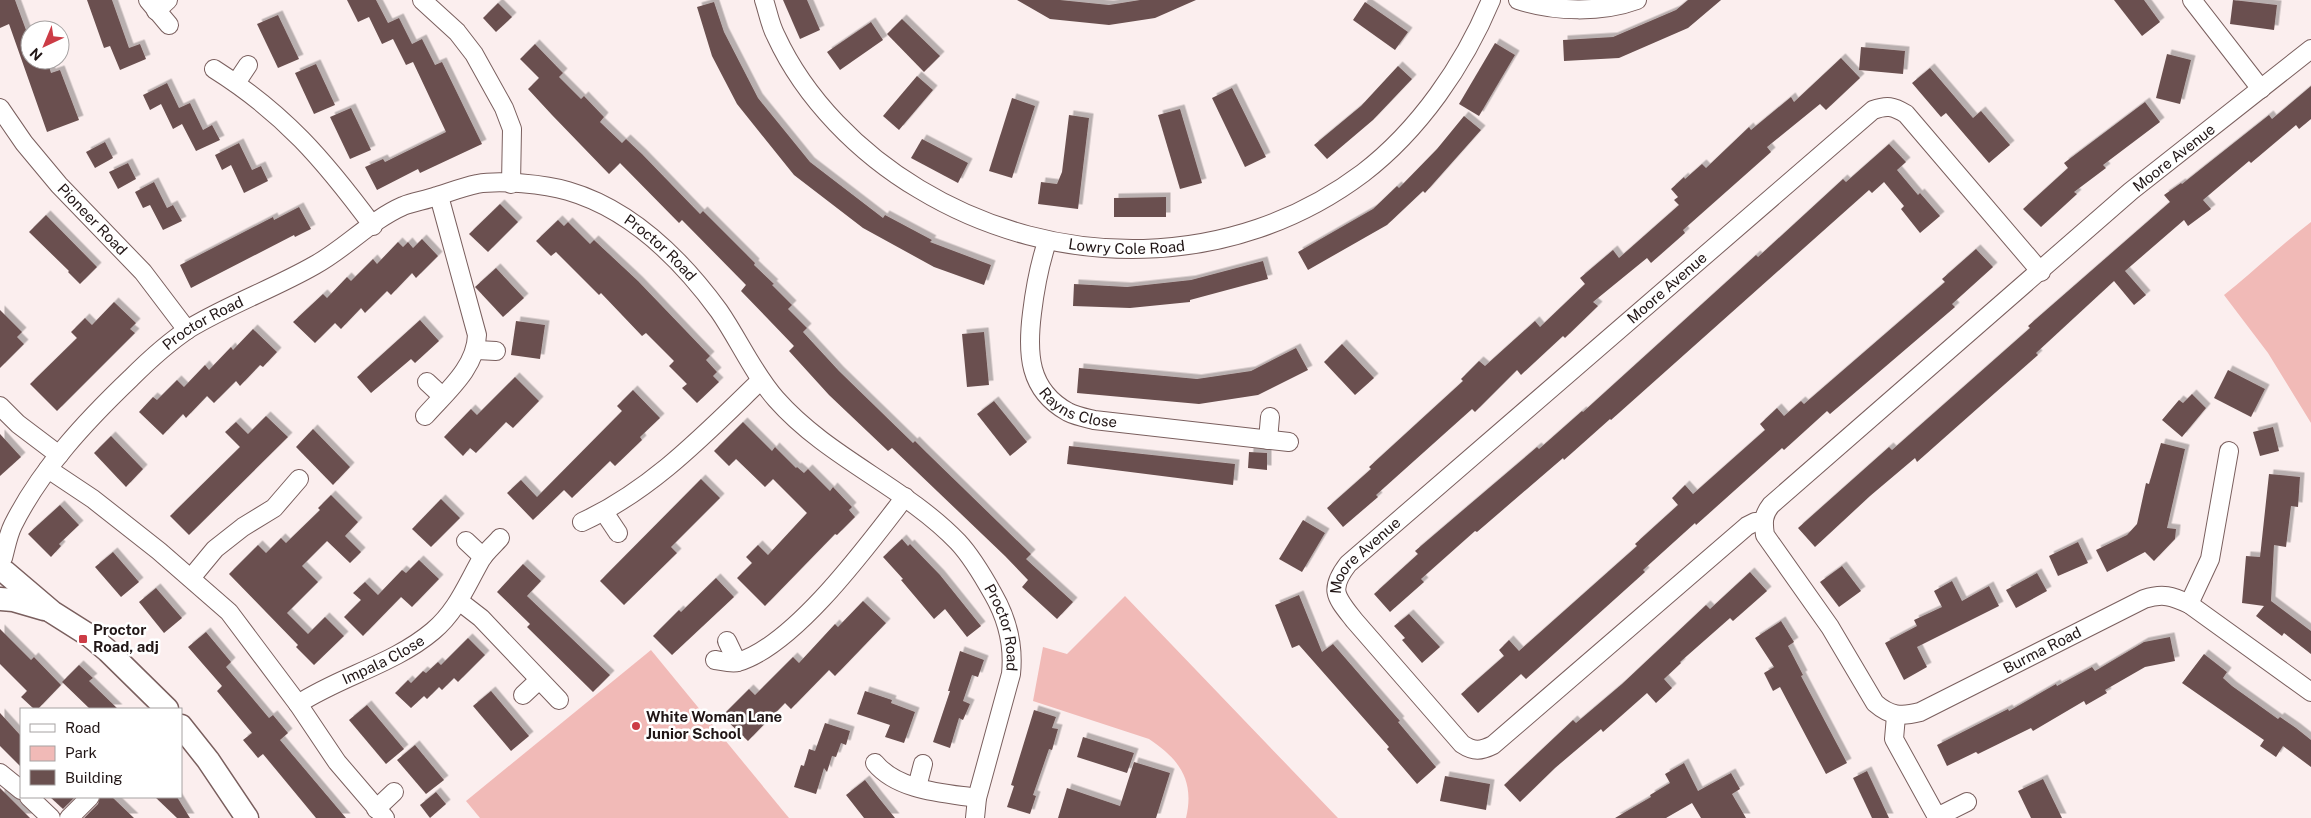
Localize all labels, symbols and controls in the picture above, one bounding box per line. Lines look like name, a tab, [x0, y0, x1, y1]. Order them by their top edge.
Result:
north arrow	[20, 20, 70, 70]
text: N	[26, 45, 45, 64]
street label: Moore Avenue	[2129, 120, 2218, 195]
street label: Pioneer Road	[54, 180, 131, 258]
street label: Proctor Road	[621, 211, 700, 284]
street label: Lowry Cole Road	[1067, 235, 1186, 257]
street label: Moore Avenue	[1624, 249, 1710, 327]
street label: Proctor Road	[159, 293, 246, 353]
street label: Rayns Close	[1036, 384, 1118, 431]
street label: Moore Avenue	[1327, 514, 1404, 595]
street label: Proctor Road	[981, 581, 1021, 672]
place label: Proctor Road, adj	[93, 621, 159, 655]
street label: Burma Road	[2000, 623, 2084, 677]
street label: Impala Close	[339, 632, 427, 687]
marker: Proctor Road, adj	[77, 633, 89, 645]
legend	[20, 708, 182, 798]
place label: White Woman Lane Junior School	[646, 708, 782, 742]
text: Road	[65, 719, 101, 736]
marker: White Woman Lane Junior School	[630, 720, 642, 732]
text: Park	[65, 744, 97, 761]
text: Building	[65, 769, 123, 786]

